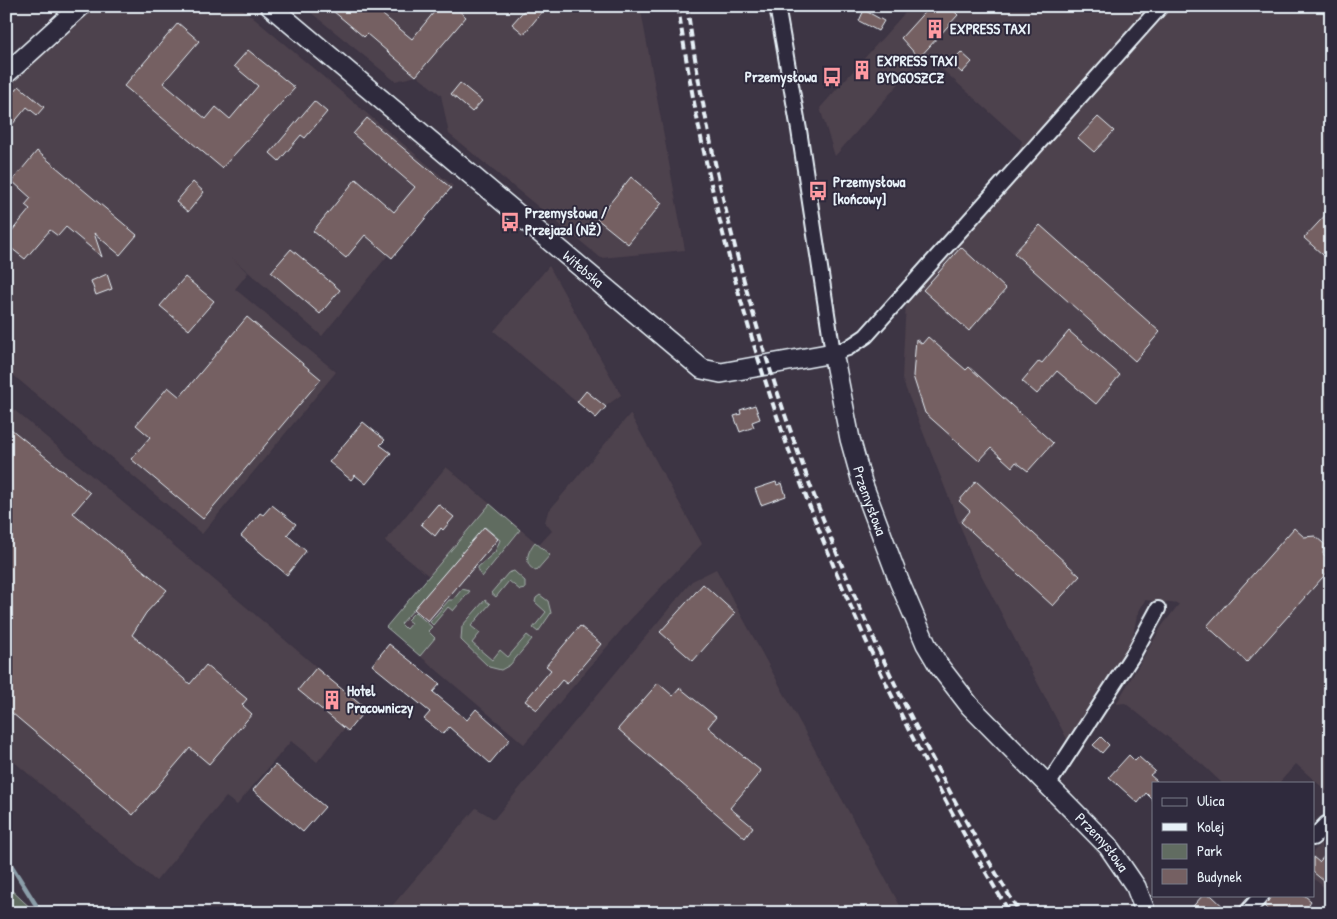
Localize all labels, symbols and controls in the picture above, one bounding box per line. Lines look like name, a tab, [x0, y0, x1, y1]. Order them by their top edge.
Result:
building icon: EXPRESS TAXI	[924, 18, 946, 40]
place label: EXPRESS TAXI	[950, 18, 1030, 39]
place label: EXPRESS TAXI BYDGOSZCZ	[877, 50, 957, 88]
building icon: EXPRESS TAXI BYDGOSZCZ	[851, 59, 873, 81]
place label: Przemysłowa	[745, 66, 817, 88]
bus stop icon: Przemysłowa	[821, 66, 843, 88]
place label: Przemysłowa [końcowy]	[833, 171, 905, 210]
bus stop icon: Przemysłowa [końcowy]	[807, 180, 829, 202]
place label: Przemysłowa / Przejazd (NŻ)	[525, 202, 608, 240]
bus stop icon: Przemysłowa / Przejazd (NŻ)	[499, 211, 521, 233]
street label: Witebska	[558, 245, 609, 292]
street label: Przemysłowa	[848, 464, 892, 538]
place label: Hotel Pracowniczy	[347, 680, 414, 719]
building icon: Hotel Pracowniczy	[321, 689, 343, 711]
legend	[1152, 782, 1314, 896]
text: Ulica	[1197, 790, 1224, 811]
street label: Przemysłowa	[1071, 808, 1134, 876]
text: Kolej	[1197, 816, 1224, 837]
text: Park	[1197, 840, 1222, 861]
text: Budynek	[1197, 866, 1242, 887]

